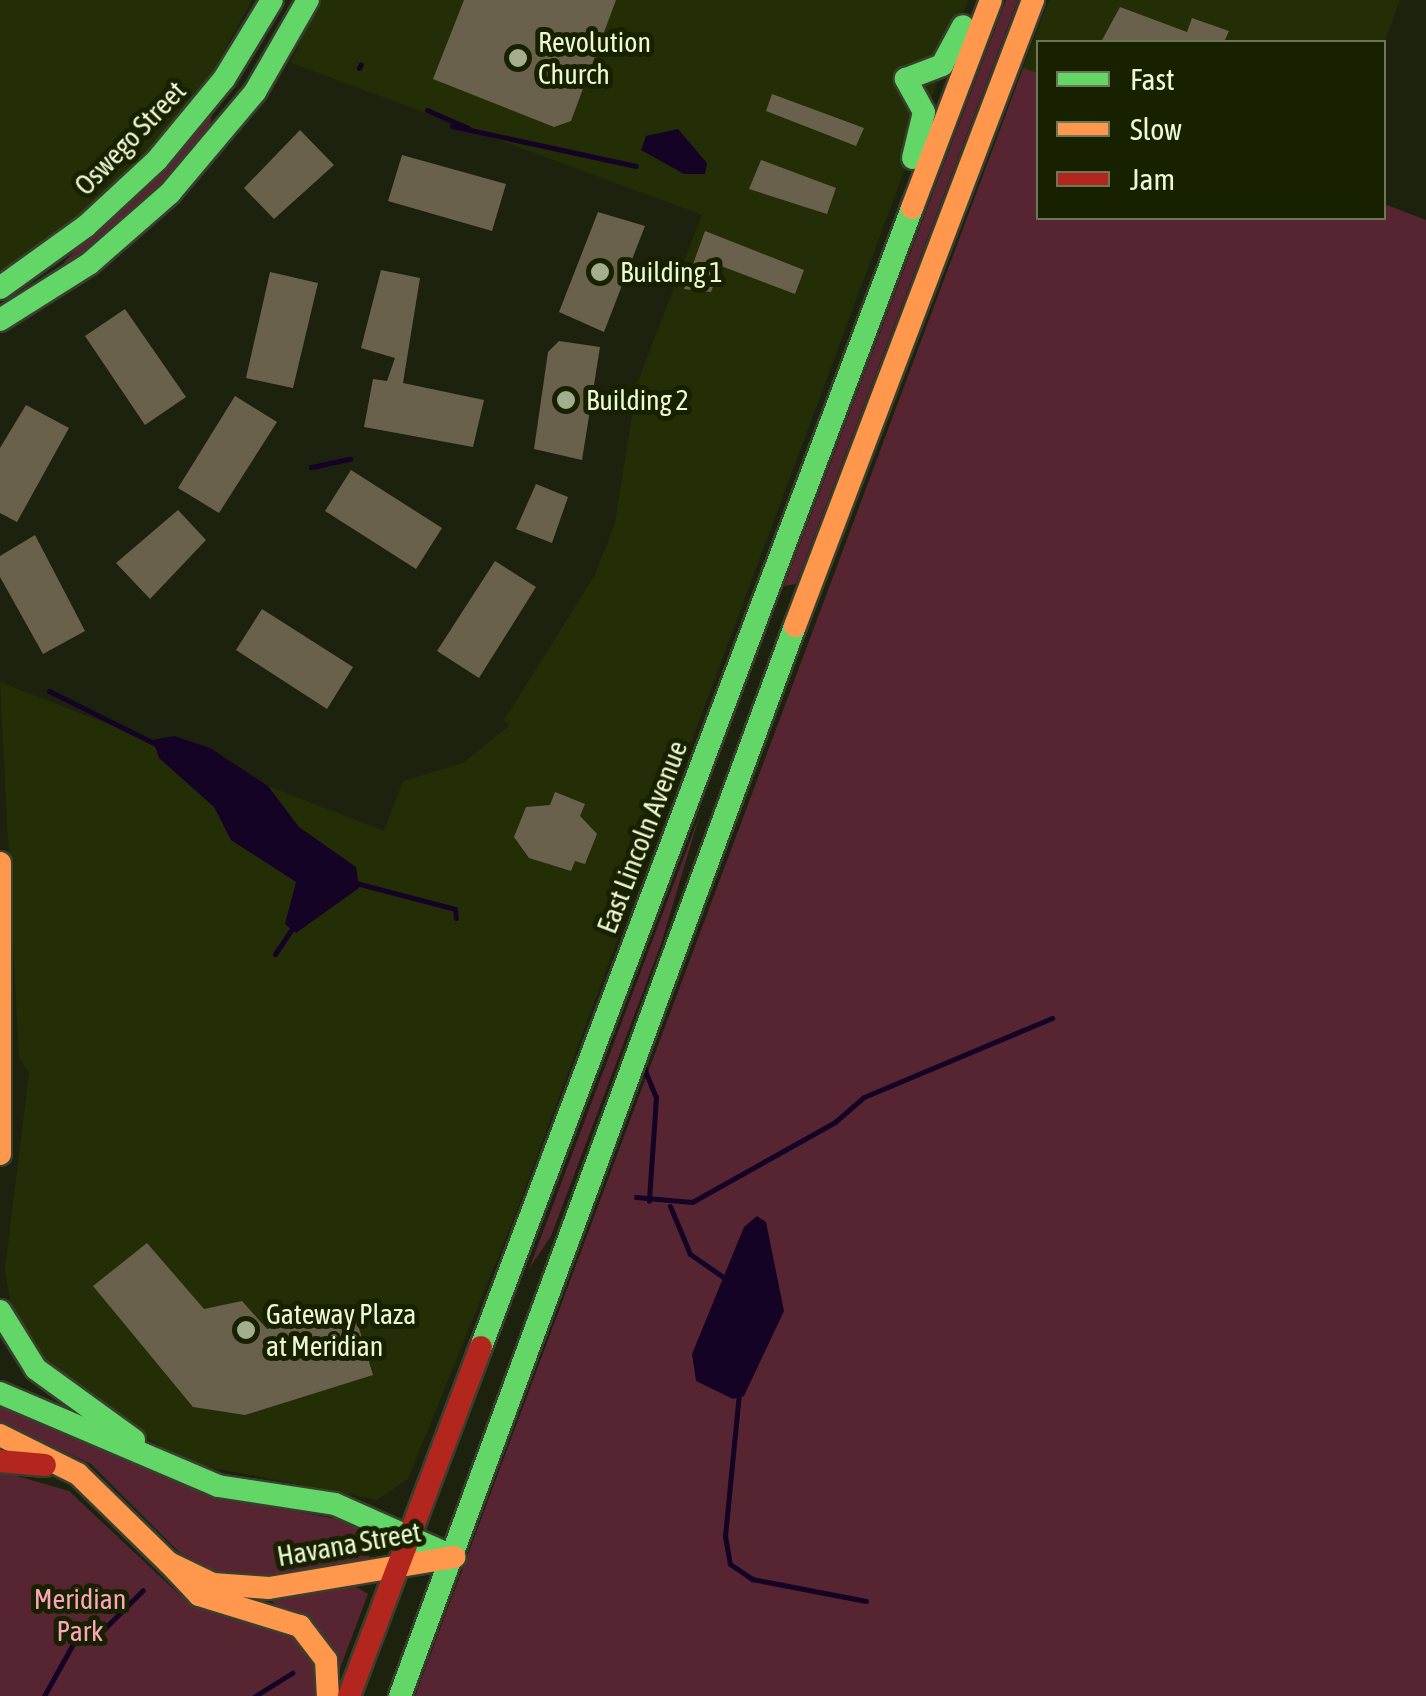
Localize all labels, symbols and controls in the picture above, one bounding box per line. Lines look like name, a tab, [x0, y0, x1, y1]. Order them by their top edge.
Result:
place label: Revolution Church	[538, 25, 651, 91]
legend	[1036, 40, 1386, 220]
marker: Revolution Church	[507, 47, 529, 69]
text: Fast	[1130, 62, 1175, 96]
street label: Oswego Street	[67, 74, 193, 202]
text: Slow	[1130, 112, 1182, 146]
text: Jam	[1130, 162, 1175, 196]
place label: Building 1	[620, 255, 723, 289]
marker: Building 1	[589, 261, 611, 283]
place label: Building 2	[586, 383, 689, 417]
marker: Building 2	[555, 389, 577, 411]
street label: East Lincoln Avenue	[590, 736, 694, 938]
place label: Gateway Plaza at Meridian	[266, 1297, 416, 1363]
marker: Gateway Plaza at Meridian	[235, 1319, 257, 1341]
street label: Havana Street	[274, 1515, 424, 1573]
park label: Meridian Park	[34, 1582, 126, 1648]

